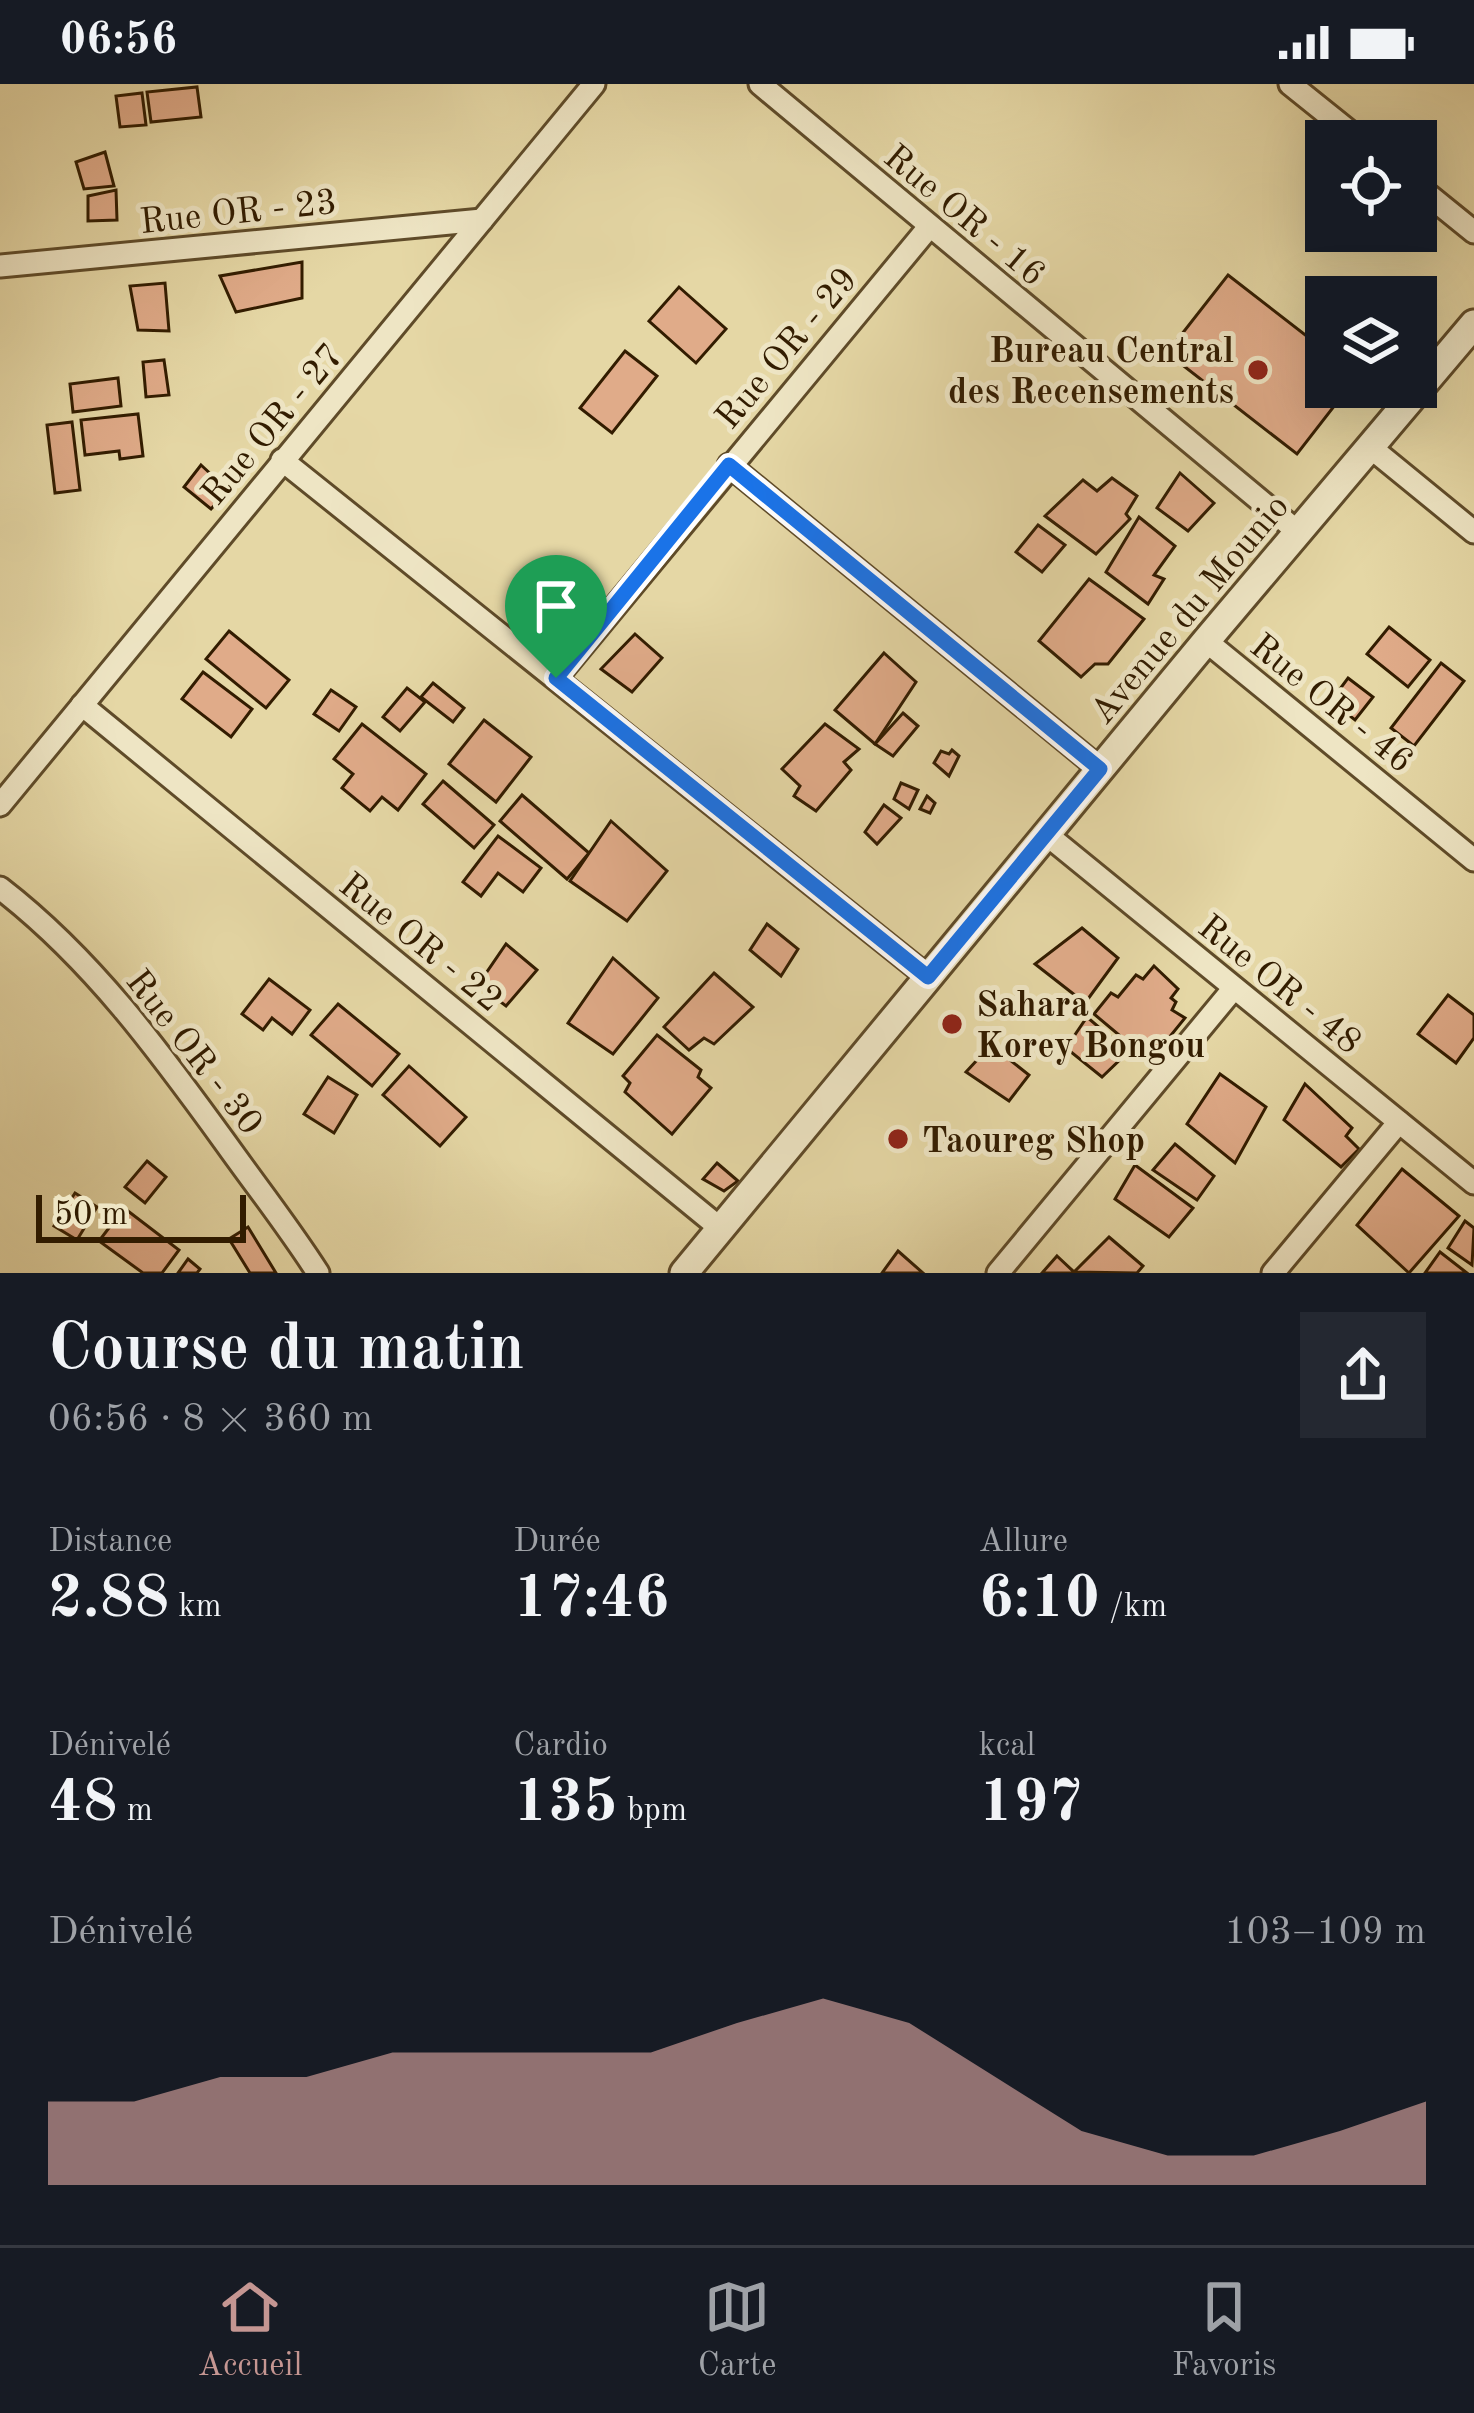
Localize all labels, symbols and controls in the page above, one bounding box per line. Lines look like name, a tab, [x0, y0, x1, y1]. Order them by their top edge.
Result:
text: 06:56	[60, 19, 177, 64]
map controls	[1305, 120, 1437, 408]
button: locate	[1305, 120, 1437, 252]
street label: Rue OR - 16	[876, 140, 1051, 294]
street label: Rue OR - 23	[138, 186, 339, 242]
street label: Rue OR - 29	[711, 262, 865, 437]
button: layers	[1305, 276, 1437, 408]
place label: Bureau Central des Recensements	[948, 335, 1234, 412]
street label: Rue OR - 27	[197, 338, 351, 513]
marker: Bureau Central des Recensements	[1245, 357, 1271, 383]
street label: Avenue du Mounio	[1085, 489, 1297, 732]
pin	[505, 555, 607, 678]
icon: arrive	[523, 573, 589, 639]
street label: Rue OR - 46	[1242, 629, 1419, 781]
street label: Rue OR - 22	[331, 868, 508, 1020]
street label: Rue OR - 48	[1190, 910, 1367, 1062]
street label: Rue OR - 30	[118, 964, 268, 1143]
place label: Sahara Korey Bongou	[976, 989, 1205, 1066]
marker: Sahara Korey Bongou	[939, 1011, 965, 1037]
place label: Taoureg Shop	[922, 1125, 1145, 1161]
marker: Taoureg Shop	[885, 1126, 911, 1152]
scale bar	[36, 1189, 246, 1242]
text: 50 m	[54, 1199, 128, 1232]
button: share	[1300, 1312, 1426, 1438]
text: Course du matin	[48, 1318, 525, 1384]
text: 06:56 · 8 × 360 m	[48, 1400, 373, 1439]
text: Distance	[48, 1526, 172, 1559]
text: Durée	[513, 1526, 601, 1559]
text: Allure	[979, 1526, 1068, 1559]
text: 2.88	[48, 1570, 169, 1630]
text: 17:46	[513, 1570, 669, 1630]
text: 6:10	[979, 1570, 1100, 1630]
text: km	[169, 1591, 222, 1624]
text: /km	[1100, 1591, 1167, 1624]
text: Dénivelé	[48, 1730, 171, 1763]
text: Cardio	[513, 1730, 608, 1763]
text: kcal	[979, 1730, 1035, 1763]
text: 48	[48, 1774, 118, 1834]
text: 135	[513, 1774, 618, 1834]
text: 197	[979, 1774, 1083, 1834]
text: m	[118, 1795, 153, 1828]
text: bpm	[618, 1795, 687, 1828]
text: Dénivelé	[48, 1913, 193, 1952]
text: 103–109 m	[1224, 1913, 1426, 1952]
tab: Accueil	[198, 2274, 302, 2387]
tab: Carte	[698, 2274, 776, 2387]
tab: Favoris	[1172, 2274, 1276, 2387]

